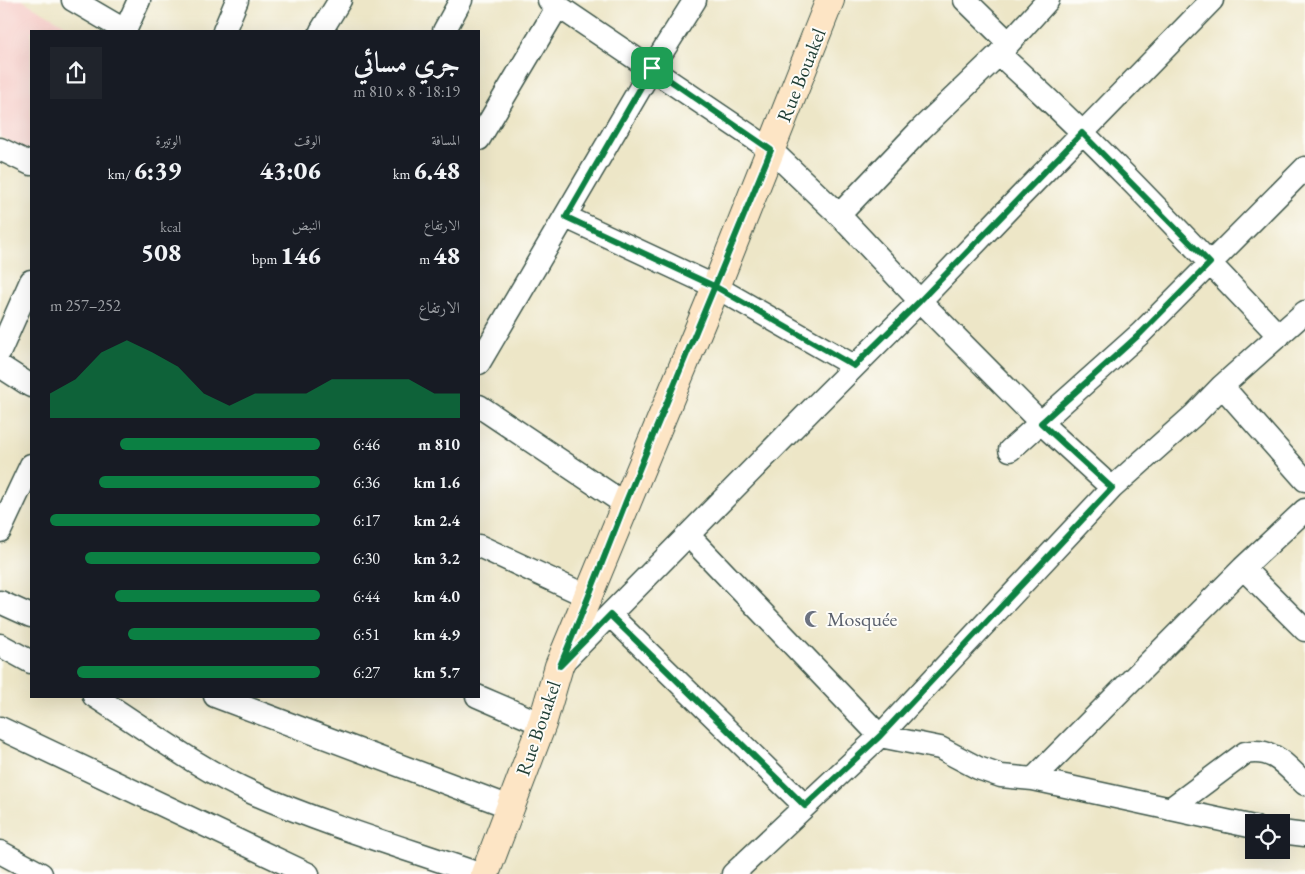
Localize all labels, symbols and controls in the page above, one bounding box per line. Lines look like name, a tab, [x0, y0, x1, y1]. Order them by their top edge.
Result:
street label: Rue Bouakel	[770, 24, 832, 126]
text: جري مسائي	[353, 44, 460, 80]
button: share	[50, 47, 102, 99]
pin	[631, 47, 673, 89]
icon: arrive	[638, 54, 666, 82]
text: 18:19 · 8 × 810 m	[353, 81, 460, 102]
text: الوتيرة	[156, 131, 181, 149]
text: الوقت	[294, 131, 321, 149]
text: المسافة	[431, 131, 460, 149]
text: 6:39	[134, 154, 181, 186]
text: 43:06	[259, 154, 321, 186]
text: 6.48	[413, 154, 460, 186]
text: /km	[108, 165, 134, 183]
text: km	[393, 165, 413, 183]
text: النبض	[292, 216, 321, 234]
text: الارتفاع	[424, 216, 460, 234]
text: kcal	[160, 218, 181, 236]
text: 508	[141, 236, 181, 268]
text: 146	[280, 239, 321, 271]
text: 48	[433, 239, 460, 271]
text: bpm	[252, 250, 280, 268]
text: m	[419, 250, 433, 268]
text: 252–257 m	[50, 295, 121, 316]
text: الارتفاع	[418, 297, 460, 318]
text: 6:46	[353, 434, 380, 455]
text: 810 m	[418, 434, 460, 455]
text: 6:36	[353, 472, 380, 493]
text: 1.6 km	[414, 472, 460, 493]
text: 6:17	[353, 510, 380, 531]
text: 2.4 km	[414, 510, 460, 531]
text: 6:30	[353, 548, 380, 569]
text: 3.2 km	[414, 548, 460, 569]
text: 6:44	[353, 586, 380, 607]
text: 4.0 km	[414, 586, 460, 607]
place label: Mosquée	[827, 606, 898, 632]
mosque icon: Mosquée	[803, 609, 823, 629]
text: 6:51	[353, 624, 380, 645]
text: 4.9 km	[414, 624, 460, 645]
text: 6:27	[353, 662, 380, 683]
text: 5.7 km	[414, 662, 460, 683]
street label: Rue Bouakel	[510, 677, 566, 779]
map controls	[1245, 814, 1290, 859]
button: locate	[1245, 814, 1290, 859]

